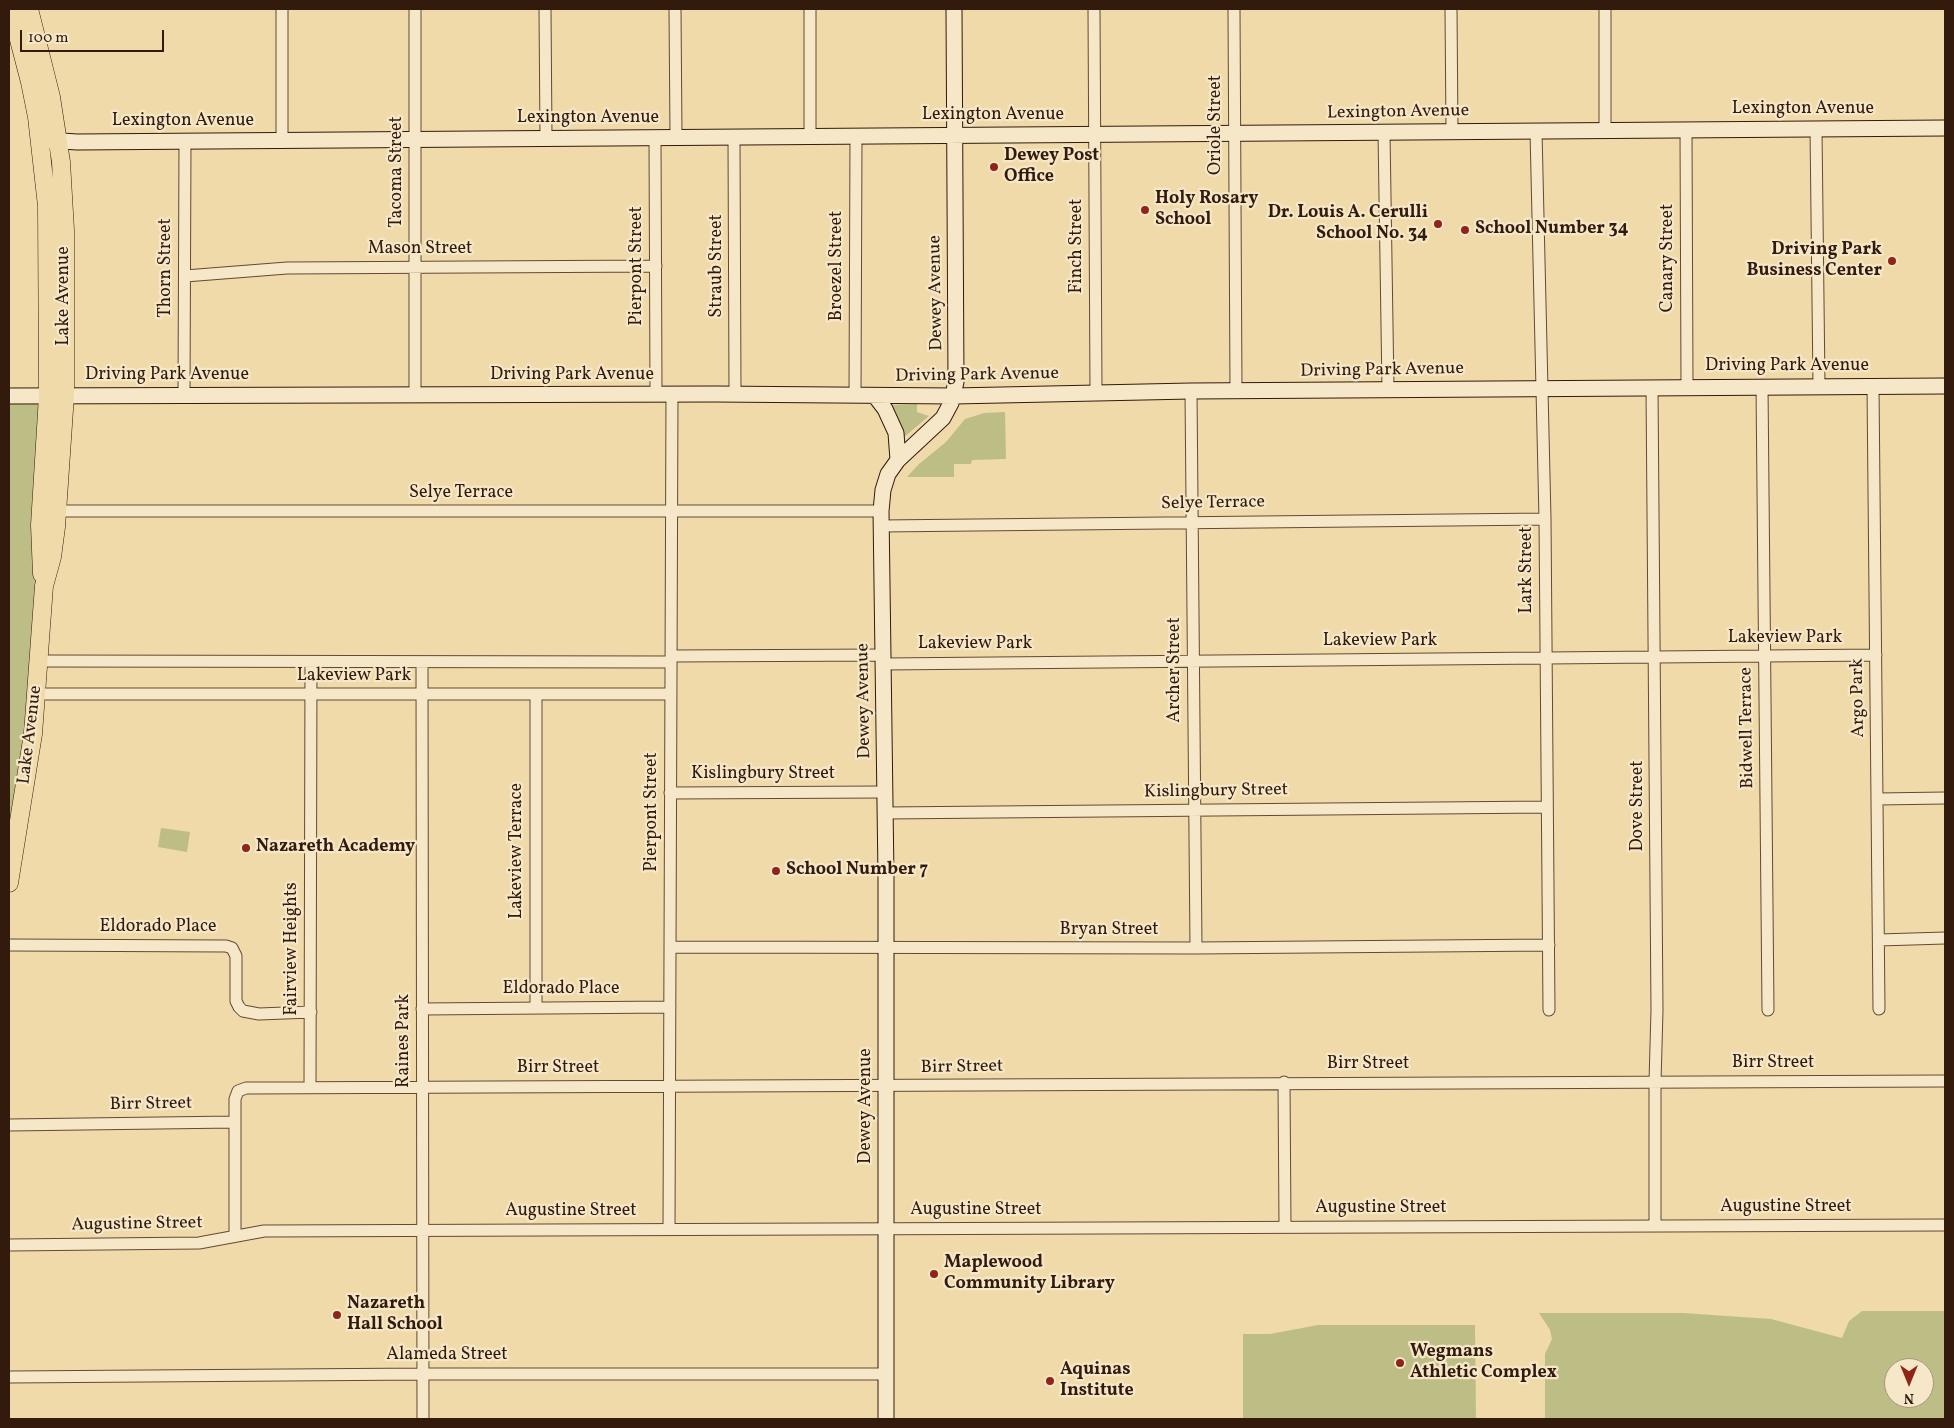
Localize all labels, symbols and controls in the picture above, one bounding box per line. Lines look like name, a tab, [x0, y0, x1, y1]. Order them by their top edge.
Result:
scale bar	[22, 20, 166, 52]
text: 100 m	[28, 28, 68, 49]
street label: Oriole Street	[1206, 75, 1228, 175]
street label: Lexington Avenue	[1732, 99, 1874, 121]
street label: Lexington Avenue	[1327, 101, 1469, 125]
street label: Lexington Avenue	[922, 105, 1064, 127]
street label: Lexington Avenue	[517, 108, 659, 130]
street label: Lexington Avenue	[112, 111, 254, 133]
street label: Tacoma Street	[387, 116, 409, 228]
place label: Dewey Post Office	[1004, 146, 1099, 188]
marker: Dewey Post Office	[988, 161, 1000, 173]
place label: Holy Rosary School	[1155, 189, 1258, 232]
street label: Finch Street	[1067, 199, 1089, 293]
place label: Dr. Louis A. Cerulli School No. 34	[1268, 203, 1428, 245]
marker: Holy Rosary School	[1139, 204, 1151, 216]
street label: Canary Street	[1658, 204, 1680, 312]
street label: Pierpont Street	[627, 206, 649, 326]
street label: Broezel Street	[827, 211, 849, 321]
street label: Straub Street	[707, 214, 729, 318]
street label: Thorn Street	[156, 218, 178, 318]
marker: Dr. Louis A. Cerulli School No. 34	[1432, 218, 1444, 230]
place label: School Number 34	[1475, 219, 1629, 241]
marker: School Number 34	[1459, 224, 1471, 236]
street label: Dewey Avenue	[925, 235, 949, 351]
street label: Mason Street	[368, 239, 472, 261]
place label: Driving Park Business Center	[1747, 240, 1882, 282]
street label: Lake Avenue	[54, 246, 76, 346]
marker: Driving Park Business Center	[1886, 255, 1898, 267]
street label: Driving Park Avenue	[1705, 356, 1869, 378]
street label: Driving Park Avenue	[1300, 359, 1464, 383]
street label: Driving Park Avenue	[895, 364, 1059, 388]
street label: Driving Park Avenue	[85, 365, 249, 387]
street label: Driving Park Avenue	[490, 365, 654, 387]
street label: Selye Terrace	[409, 483, 513, 505]
street label: Selye Terrace	[1161, 492, 1265, 516]
street label: Lark Street	[1517, 526, 1539, 614]
street label: Archer Street	[1165, 617, 1187, 723]
street label: Lakeview Park	[1728, 628, 1842, 650]
street label: Lakeview Park	[1323, 631, 1437, 653]
street label: Lakeview Park	[918, 634, 1032, 656]
street label: Dewey Avenue	[853, 643, 877, 759]
street label: Argo Park	[1848, 658, 1870, 738]
street label: Lakeview Park	[297, 666, 411, 688]
street label: Bidwell Terrace	[1736, 667, 1760, 789]
street label: Lake Avenue	[14, 684, 48, 786]
street label: Pierpont Street	[642, 752, 664, 872]
street label: Dove Street	[1628, 760, 1650, 852]
street label: Kislingbury Street	[691, 764, 835, 786]
street label: Kislingbury Street	[1144, 780, 1288, 804]
street label: Lakeview Terrace	[507, 783, 529, 919]
place label: Nazareth Academy	[256, 837, 415, 859]
marker: Nazareth Academy	[240, 842, 252, 854]
place label: School Number 7	[786, 860, 928, 882]
marker: School Number 7	[770, 865, 782, 877]
street label: Fairview Heights	[282, 882, 304, 1016]
street label: Eldorado Place	[99, 917, 217, 939]
street label: Bryan Street	[1060, 920, 1158, 942]
street label: Eldorado Place	[502, 979, 620, 1001]
street label: Raines Park	[394, 994, 416, 1088]
street label: Dewey Avenue	[856, 1048, 878, 1164]
street label: Birr Street	[1732, 1053, 1814, 1075]
street label: Birr Street	[1327, 1054, 1409, 1076]
street label: Birr Street	[921, 1056, 1003, 1080]
street label: Birr Street	[517, 1058, 599, 1080]
street label: Birr Street	[110, 1093, 192, 1117]
street label: Augustine Street	[1720, 1197, 1852, 1219]
street label: Augustine Street	[1315, 1198, 1447, 1220]
street label: Augustine Street	[910, 1200, 1042, 1222]
street label: Augustine Street	[505, 1201, 637, 1223]
street label: Augustine Street	[71, 1213, 203, 1237]
place label: Maplewood Community Library	[944, 1253, 1115, 1296]
marker: Maplewood Community Library	[928, 1268, 940, 1280]
place label: Nazareth Hall School	[347, 1294, 443, 1336]
marker: Nazareth Hall School	[331, 1309, 343, 1321]
place label: Wegmans Athletic Complex	[1410, 1342, 1557, 1385]
street label: Alameda Street	[386, 1345, 508, 1367]
marker: Wegmans Athletic Complex	[1394, 1357, 1406, 1369]
north arrow	[1884, 1358, 1934, 1408]
place label: Aquinas Institute	[1060, 1360, 1134, 1402]
marker: Aquinas Institute	[1044, 1375, 1056, 1387]
text: N	[1904, 1388, 1914, 1407]

